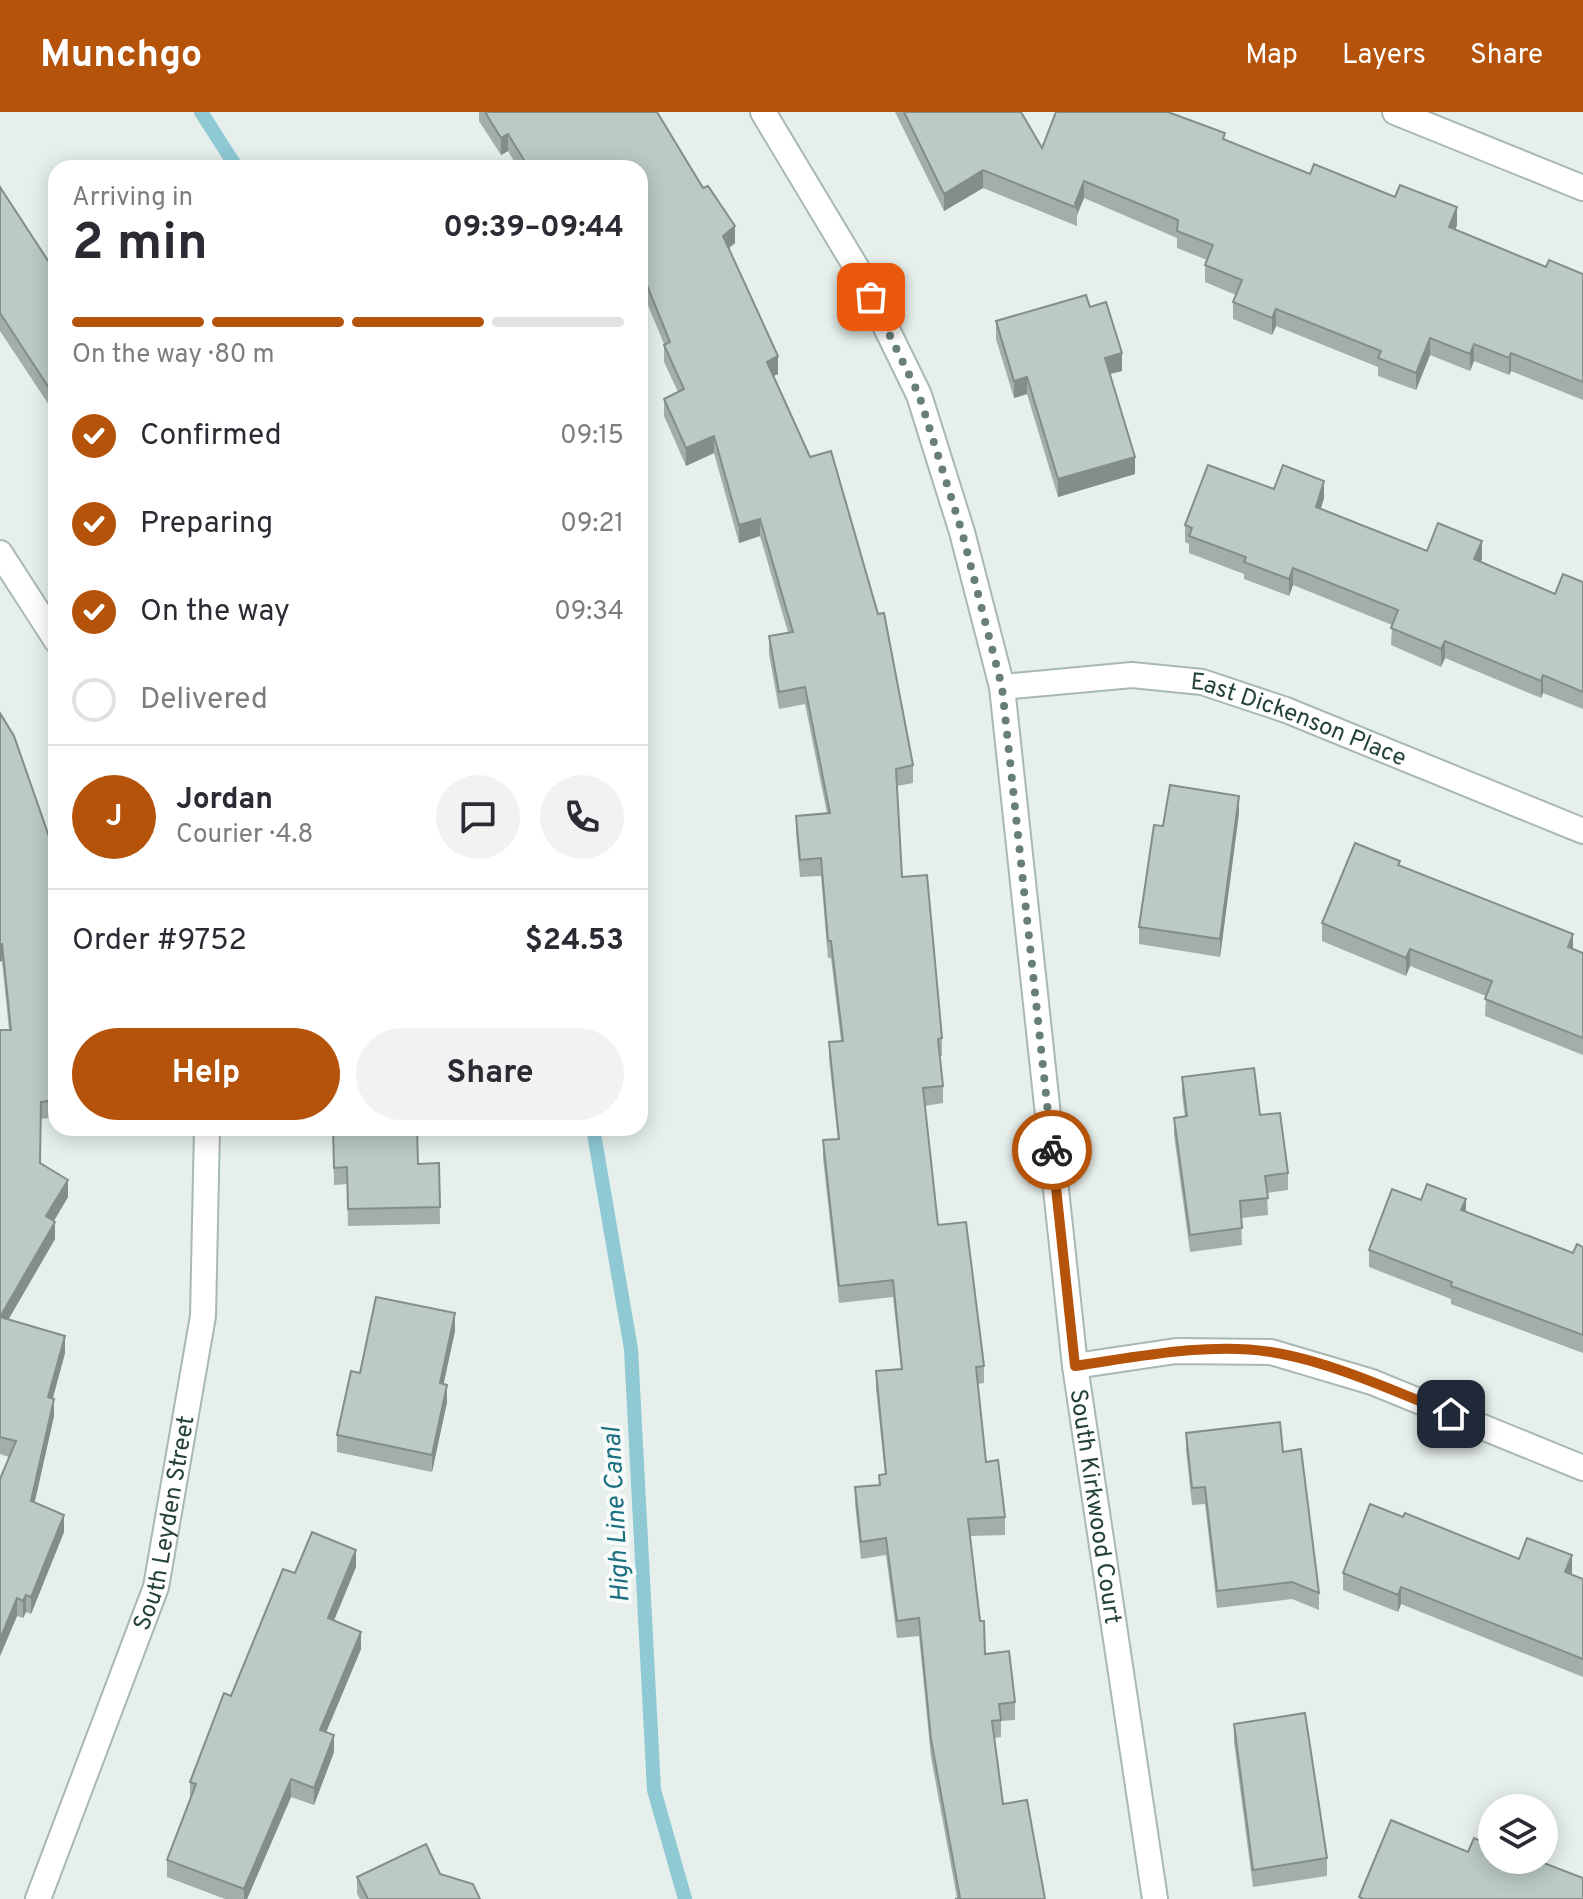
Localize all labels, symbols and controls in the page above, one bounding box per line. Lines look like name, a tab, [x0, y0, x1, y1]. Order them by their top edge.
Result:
text: Munchgo	[40, 32, 202, 81]
text: Map	[1245, 38, 1298, 74]
text: Layers	[1342, 38, 1426, 74]
text: Share	[1470, 38, 1543, 74]
text: Arriving in	[72, 182, 193, 215]
text: 09:39–09:44	[443, 210, 624, 247]
text: 2 min	[72, 212, 208, 278]
pin	[837, 263, 905, 331]
icon: bag	[849, 275, 893, 319]
text: On the way · 80 m	[72, 339, 275, 372]
icon: check	[72, 414, 116, 458]
text: Confirmed	[140, 418, 282, 455]
text: 09:15	[560, 420, 624, 453]
icon: check	[72, 502, 116, 546]
text: Preparing	[140, 506, 273, 543]
text: 09:21	[560, 508, 624, 541]
icon: check	[72, 590, 116, 634]
text: On the way	[140, 594, 290, 631]
text: 09:34	[554, 596, 624, 629]
street label: East Dickenson Place	[1189, 668, 1410, 774]
text: Delivered	[140, 682, 268, 719]
button: chat	[436, 775, 520, 859]
button: phone	[540, 775, 624, 859]
text: Jordan	[176, 782, 273, 819]
text: J	[106, 799, 122, 836]
text: Courier · 4.8	[176, 819, 313, 852]
text: Order #9752	[72, 923, 247, 960]
text: $24.53	[525, 923, 624, 960]
button: Help	[72, 1028, 340, 1120]
button: Share	[356, 1028, 624, 1120]
courier	[1012, 1110, 1092, 1190]
icon: bike	[1030, 1128, 1074, 1172]
pin	[1417, 1380, 1485, 1448]
street label: South Kirkwood Court	[1062, 1387, 1127, 1626]
icon: home	[1429, 1392, 1473, 1436]
street label: South Leyden Street	[128, 1413, 202, 1635]
water label: High Line Canal	[596, 1425, 639, 1603]
map controls	[1478, 1794, 1558, 1874]
button: layers	[1478, 1794, 1558, 1874]

